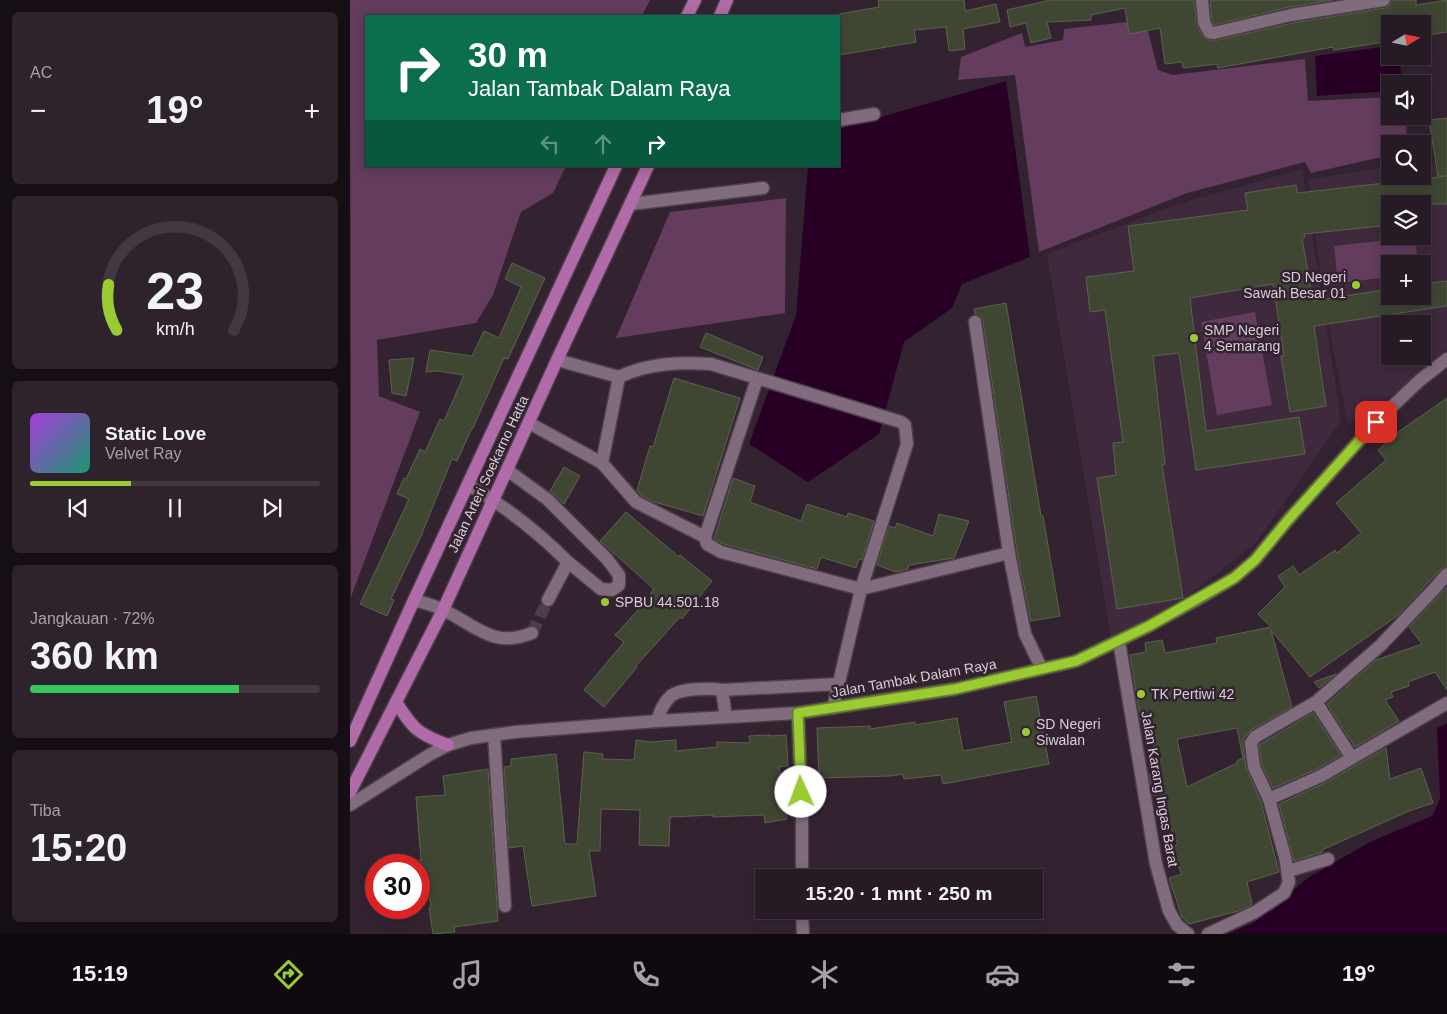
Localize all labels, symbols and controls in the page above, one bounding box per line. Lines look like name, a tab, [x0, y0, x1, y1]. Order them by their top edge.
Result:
north arrow	[1381, 15, 1431, 65]
map controls	[1381, 15, 1431, 365]
icon: right	[385, 35, 450, 100]
text: 30 m	[468, 35, 548, 74]
text: AC	[30, 64, 52, 81]
button: sound	[1381, 75, 1431, 125]
text: Jalan Tambak Dalam Raya	[468, 76, 731, 101]
text: 19°	[146, 89, 204, 131]
text: −	[30, 95, 46, 126]
text: +	[304, 95, 320, 126]
icon: left	[536, 130, 564, 158]
icon: ahead	[589, 130, 617, 158]
icon: right	[642, 130, 670, 158]
button: search	[1381, 135, 1431, 185]
button: layers	[1381, 195, 1431, 245]
button: +	[1381, 255, 1431, 305]
text: 23	[146, 262, 204, 320]
place label: SD Negeri Sawah Besar 01	[1243, 269, 1346, 301]
marker: SD Negeri Sawah Besar 01	[1350, 279, 1362, 291]
button: −	[1381, 315, 1431, 365]
text: km/h	[156, 319, 194, 339]
place label: SMP Negeri 4 Semarang	[1204, 322, 1280, 354]
marker: SMP Negeri 4 Semarang	[1188, 332, 1200, 344]
street label: Jalan Arteri Soekarno Hatta	[445, 393, 532, 555]
pin	[1355, 401, 1397, 443]
icon: arrive	[1362, 408, 1390, 436]
text: Static Love	[105, 423, 206, 444]
text: Velvet Ray	[105, 445, 181, 462]
icon: previous	[64, 494, 92, 522]
icon: pause	[161, 494, 189, 522]
icon: next	[258, 494, 286, 522]
place label: SPBU 44.501.18	[615, 594, 720, 610]
marker: SPBU 44.501.18	[599, 596, 611, 608]
text: Jangkauan · 72%	[30, 610, 155, 627]
text: 360 km	[30, 635, 159, 677]
street label: Jalan Tambak Dalam Raya	[830, 656, 998, 700]
place label: TK Pertiwi 42	[1151, 686, 1234, 702]
marker: TK Pertiwi 42	[1135, 688, 1147, 700]
street label: Jalan Karang Ingas Barat	[1138, 710, 1182, 868]
place label: SD Negeri Siwalan	[1036, 716, 1101, 748]
marker: SD Negeri Siwalan	[1020, 726, 1032, 738]
position arrow	[774, 765, 826, 817]
text: Tiba	[30, 802, 61, 819]
text: 15:20	[30, 827, 127, 869]
speed limit sign: 30	[365, 854, 430, 919]
text: 15:20 · 1 mnt · 250 m	[806, 883, 992, 904]
icon: directions	[271, 957, 306, 992]
icon: music	[450, 957, 485, 992]
icon: phone	[628, 957, 663, 992]
icon: climate	[807, 957, 842, 992]
icon: car	[985, 957, 1020, 992]
icon: filters	[1164, 957, 1199, 992]
text: 15:19	[72, 961, 128, 986]
text: 19°	[1342, 961, 1375, 986]

